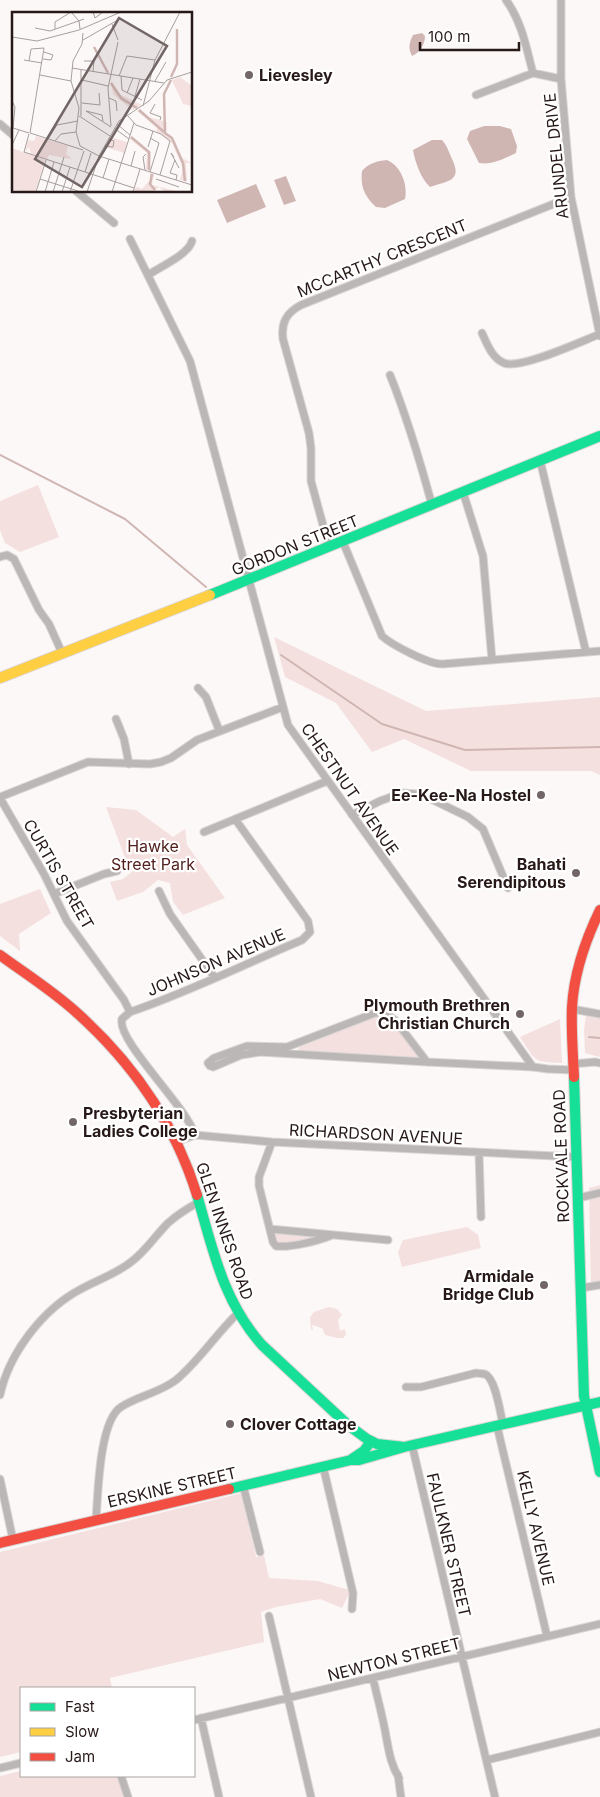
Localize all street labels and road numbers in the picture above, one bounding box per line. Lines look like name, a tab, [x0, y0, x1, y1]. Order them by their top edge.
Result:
street label: ARUNDEL DRIVE	[539, 92, 573, 220]
street label: MCCARTHY CRESCENT	[294, 215, 470, 301]
street label: GORDON STREET	[229, 510, 361, 580]
street label: CHESTNUT AVENUE	[297, 719, 403, 859]
street label: CURTIS STREET	[19, 815, 99, 933]
street label: JOHNSON AVENUE	[144, 924, 288, 1000]
street label: ROCKVALE ROAD	[549, 1089, 573, 1223]
street label: RICHARDSON AVENUE	[288, 1119, 464, 1149]
street label: GLEN INNES ROAD	[192, 1159, 258, 1303]
street label: ERSKINE STREET	[106, 1462, 238, 1512]
street label: KELLY AVENUE	[513, 1469, 559, 1587]
street label: FAULKNER STREET	[423, 1471, 475, 1619]
street label: NEWTON STREET	[325, 1633, 463, 1685]

